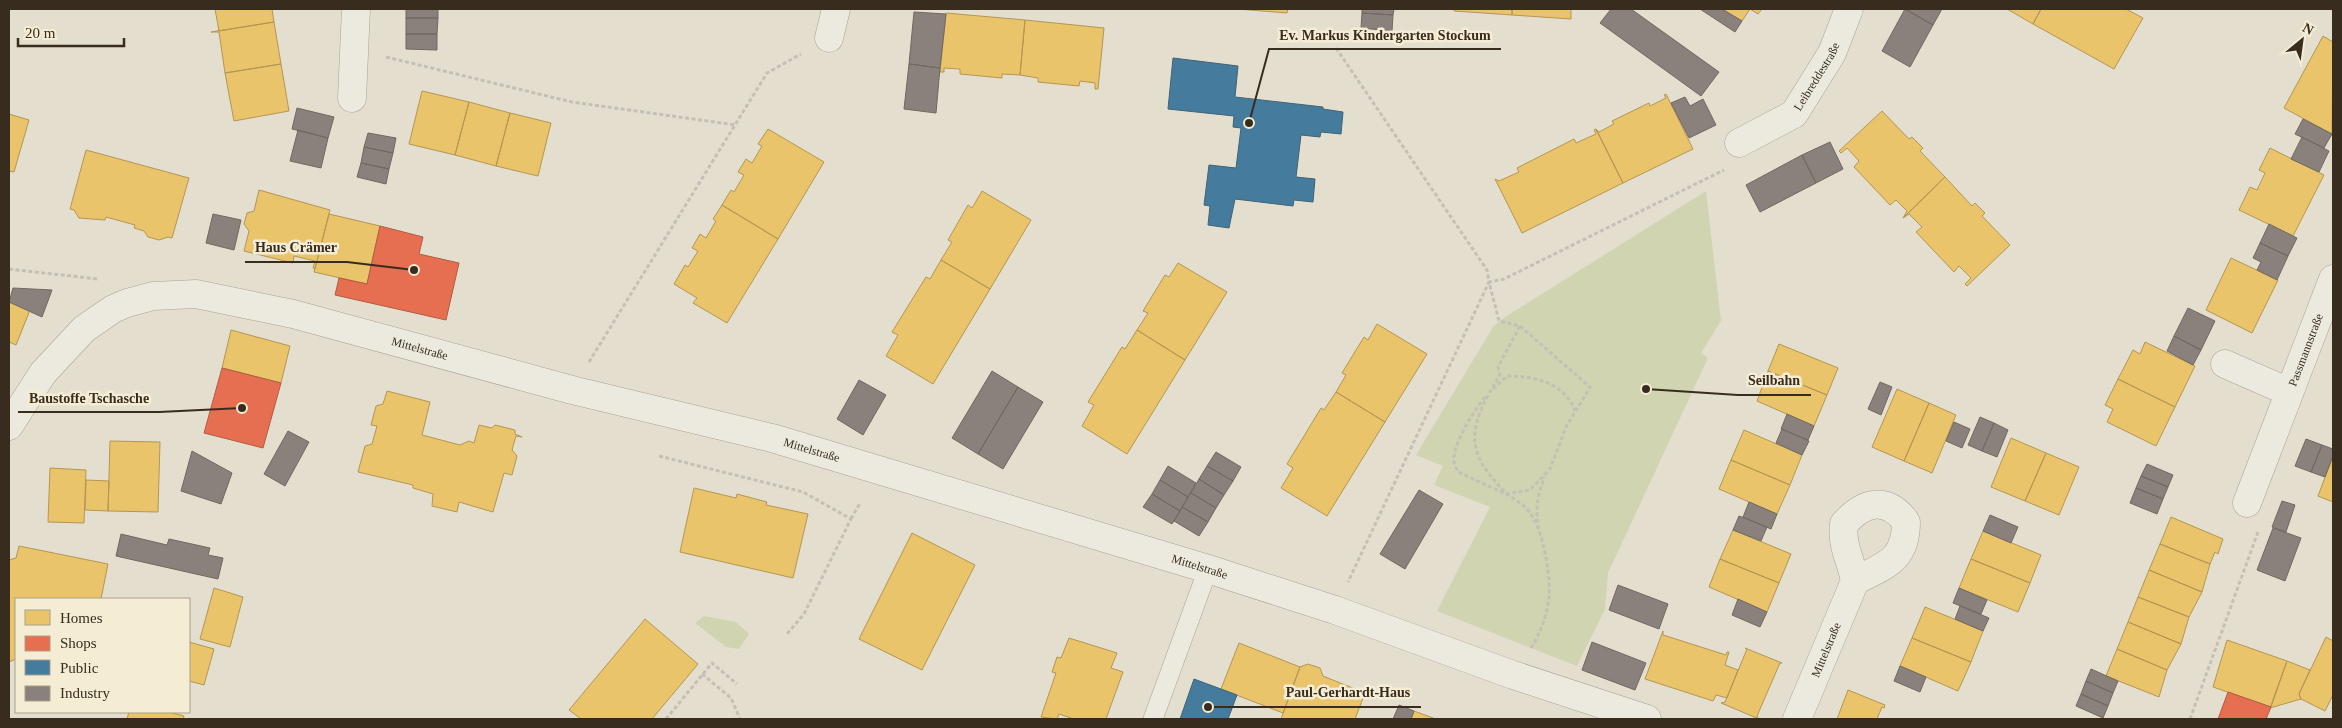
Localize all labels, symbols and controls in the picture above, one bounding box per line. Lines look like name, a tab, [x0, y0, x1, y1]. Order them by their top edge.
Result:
scale bar	[18, 15, 124, 47]
north arrow	[2277, 15, 2327, 65]
callout: Ev. Markus Kindergarten Stockum	[1269, 20, 1501, 49]
text: N	[2300, 20, 2316, 38]
text: 20 m	[25, 25, 56, 41]
text: Ev. Markus Kindergarten Stockum	[1279, 28, 1491, 43]
street label: Leibreddestraße	[1791, 41, 1842, 113]
callout: Haus Crämer	[245, 233, 347, 262]
text: Haus Crämer	[255, 240, 337, 255]
street label: Passmannstraße	[2286, 312, 2326, 388]
street label: Mittelstraße	[390, 334, 450, 363]
callout: Seilbahn	[1738, 366, 1811, 395]
text: Seilbahn	[1748, 373, 1800, 388]
callout: Baustoffe Tschasche	[18, 383, 159, 412]
text: Baustoffe Tschasche	[29, 391, 149, 406]
street label: Mittelstraße	[782, 435, 842, 465]
street label: Mittelstraße	[1170, 551, 1230, 582]
legend	[15, 598, 190, 713]
text: Homes	[60, 610, 103, 626]
street label: Mittelstraße	[1808, 620, 1844, 679]
text: Shops	[60, 635, 97, 651]
text: Public	[60, 660, 99, 676]
callout: Paul-Gerhardt-Haus	[1276, 678, 1421, 707]
text: Industry	[60, 685, 110, 701]
text: Paul-Gerhardt-Haus	[1286, 685, 1411, 700]

